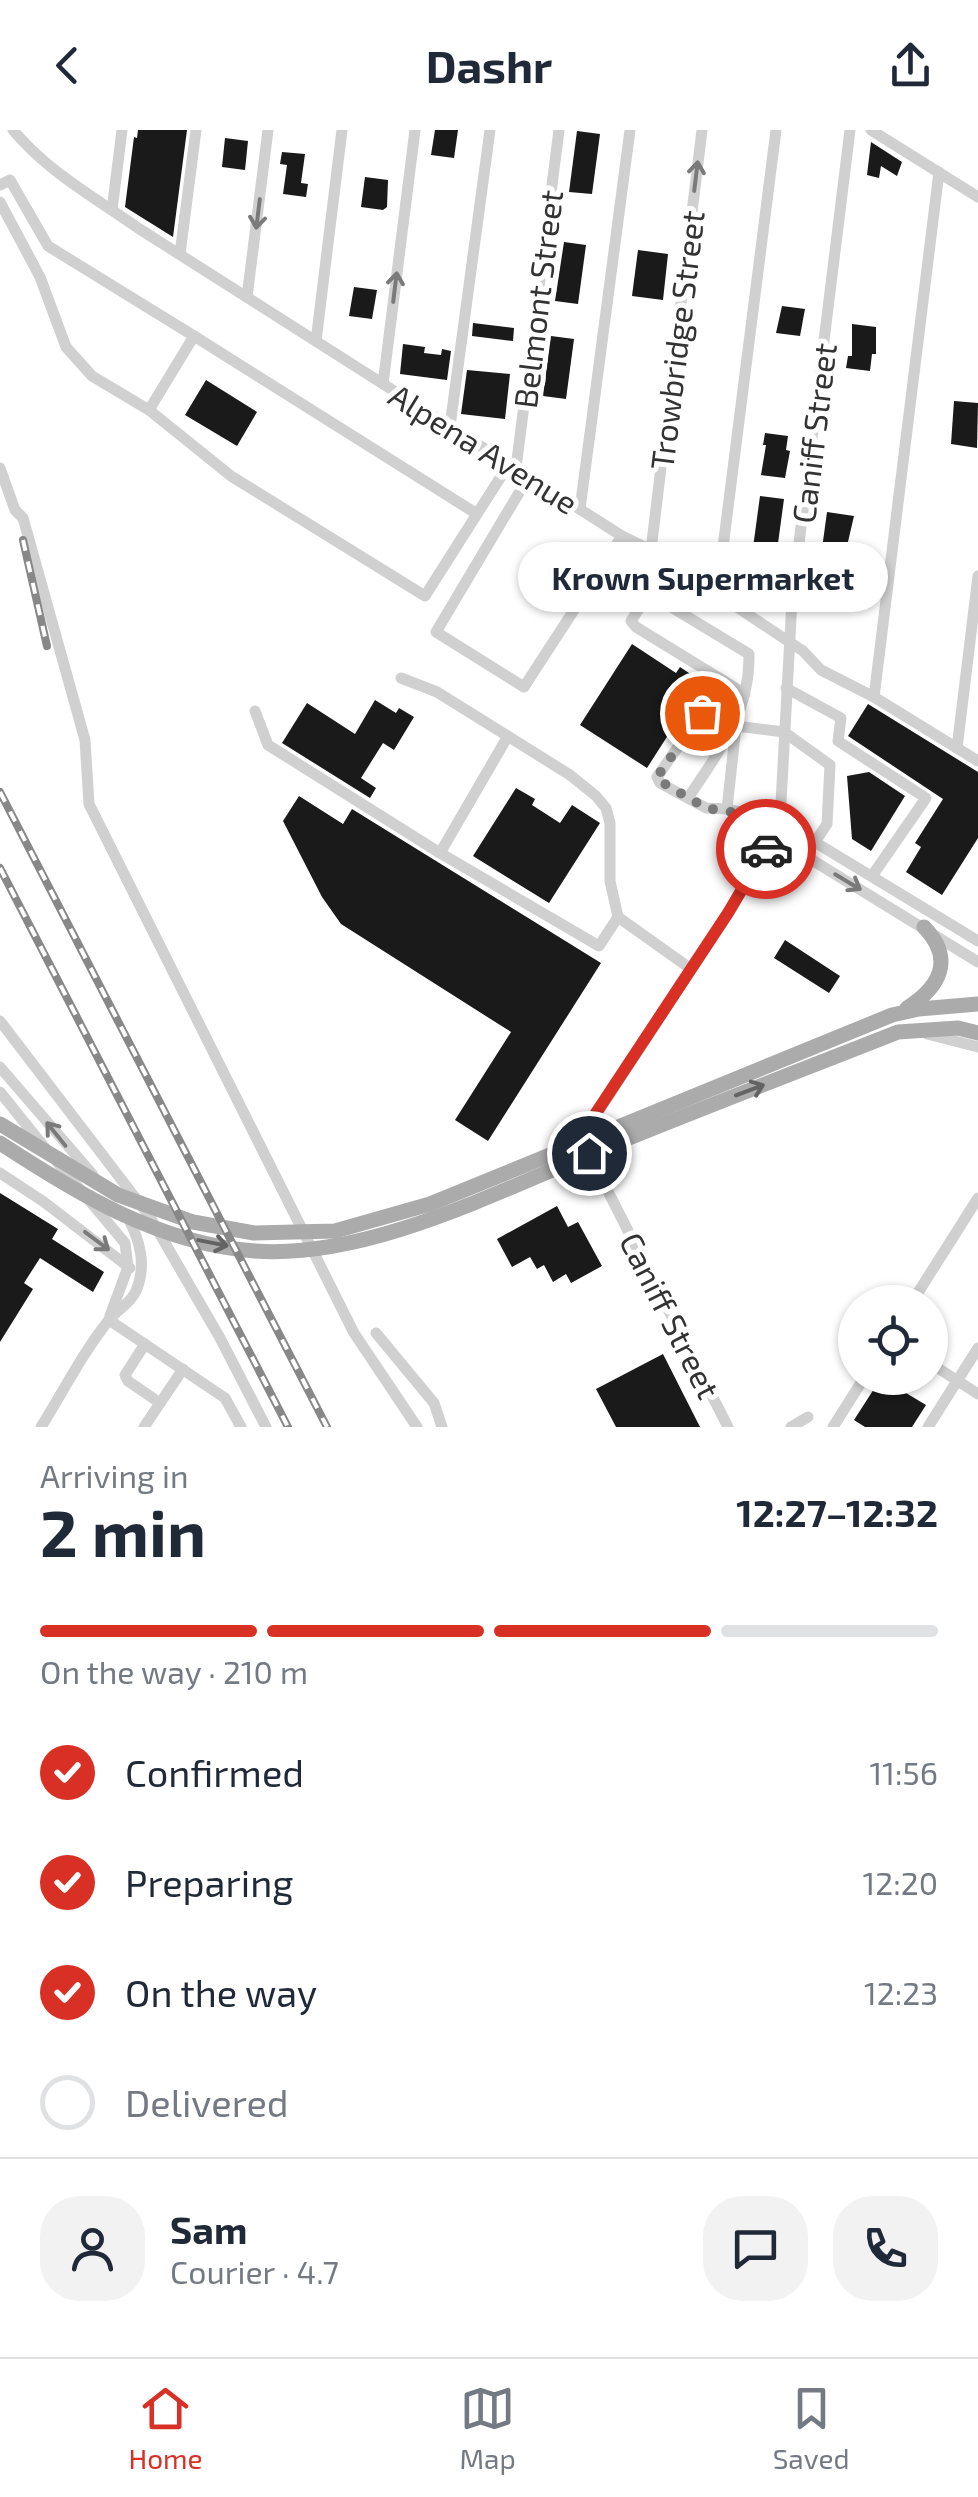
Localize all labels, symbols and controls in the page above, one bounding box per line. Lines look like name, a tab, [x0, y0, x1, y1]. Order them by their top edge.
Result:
icon: back	[40, 38, 95, 93]
text: Dashr	[426, 38, 552, 92]
icon: share	[883, 38, 938, 93]
one-way arrow	[688, 160, 706, 192]
street label: Belmont Street	[505, 188, 569, 410]
one-way arrow	[248, 197, 266, 229]
street label: Trowbridge Street	[641, 208, 711, 472]
one-way arrow	[387, 271, 405, 304]
street label: Caniff Street	[783, 341, 843, 525]
street label: Alpena Avenue	[383, 375, 585, 521]
callout: Krown Supermarket	[517, 543, 887, 613]
text: Krown Supermarket	[552, 558, 854, 596]
pin	[660, 671, 745, 756]
icon: bag	[675, 686, 730, 741]
courier	[716, 799, 816, 899]
icon: car	[739, 822, 794, 877]
one-way arrow	[833, 872, 862, 892]
one-way arrow	[734, 1080, 765, 1098]
pin	[547, 1111, 632, 1196]
one-way arrow	[45, 1122, 67, 1148]
icon: home	[562, 1126, 617, 1181]
street label: Caniff Street	[613, 1226, 729, 1404]
one-way arrow	[83, 1231, 110, 1252]
one-way arrow	[196, 1234, 229, 1253]
map controls	[838, 1285, 948, 1395]
button: locate	[838, 1285, 948, 1395]
text: Arriving in	[40, 1456, 189, 1494]
text: 12:27–12:32	[736, 1489, 938, 1535]
text: 2 min	[40, 1492, 206, 1570]
text: On the way · 210 m	[40, 1652, 308, 1690]
icon: check	[40, 1745, 95, 1800]
text: Confirmed	[125, 1749, 304, 1795]
text: 11:56	[870, 1753, 938, 1791]
icon: check	[40, 1855, 95, 1910]
text: Preparing	[125, 1859, 293, 1905]
text: 12:20	[862, 1863, 938, 1901]
icon: check	[40, 1965, 95, 2020]
text: On the way	[125, 1969, 317, 2015]
text: 12:23	[864, 1973, 938, 2011]
text: Delivered	[125, 2079, 289, 2125]
button: person	[40, 2196, 145, 2301]
button: chat	[703, 2196, 808, 2301]
button: phone	[833, 2196, 938, 2301]
text: Sam	[170, 2206, 247, 2252]
text: Courier · 4.7	[170, 2252, 339, 2290]
tab: Home	[128, 2381, 203, 2475]
tab: Map	[460, 2381, 516, 2475]
tab: Saved	[773, 2381, 850, 2475]

